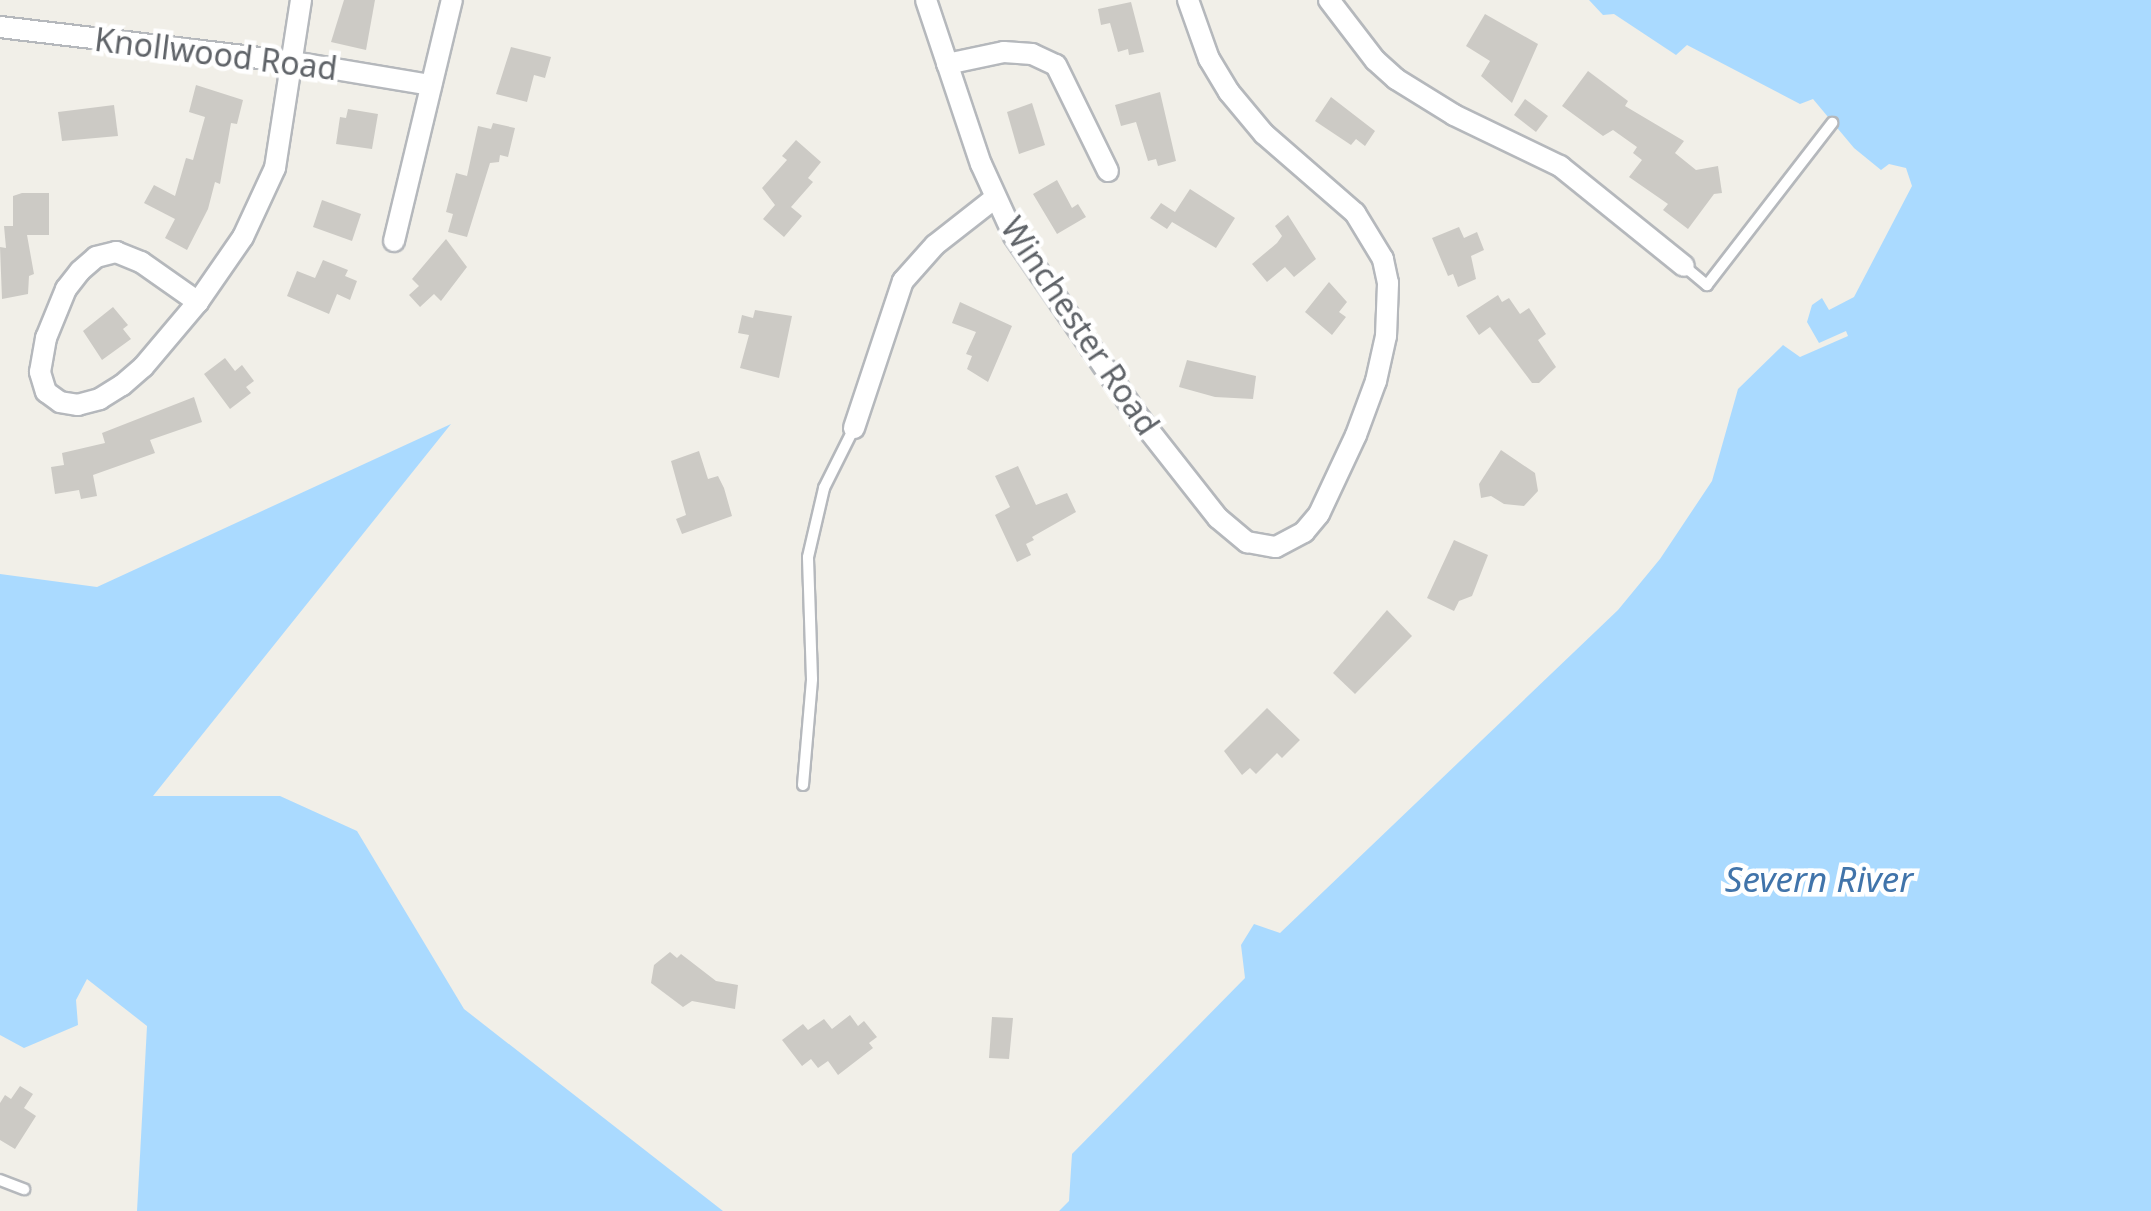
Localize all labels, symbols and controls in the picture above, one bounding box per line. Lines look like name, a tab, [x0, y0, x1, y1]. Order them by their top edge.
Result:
street label: Knollwood Road	[92, 20, 340, 88]
street label: Winchester Road	[993, 210, 1167, 442]
water label: Severn River	[1725, 858, 1913, 900]

